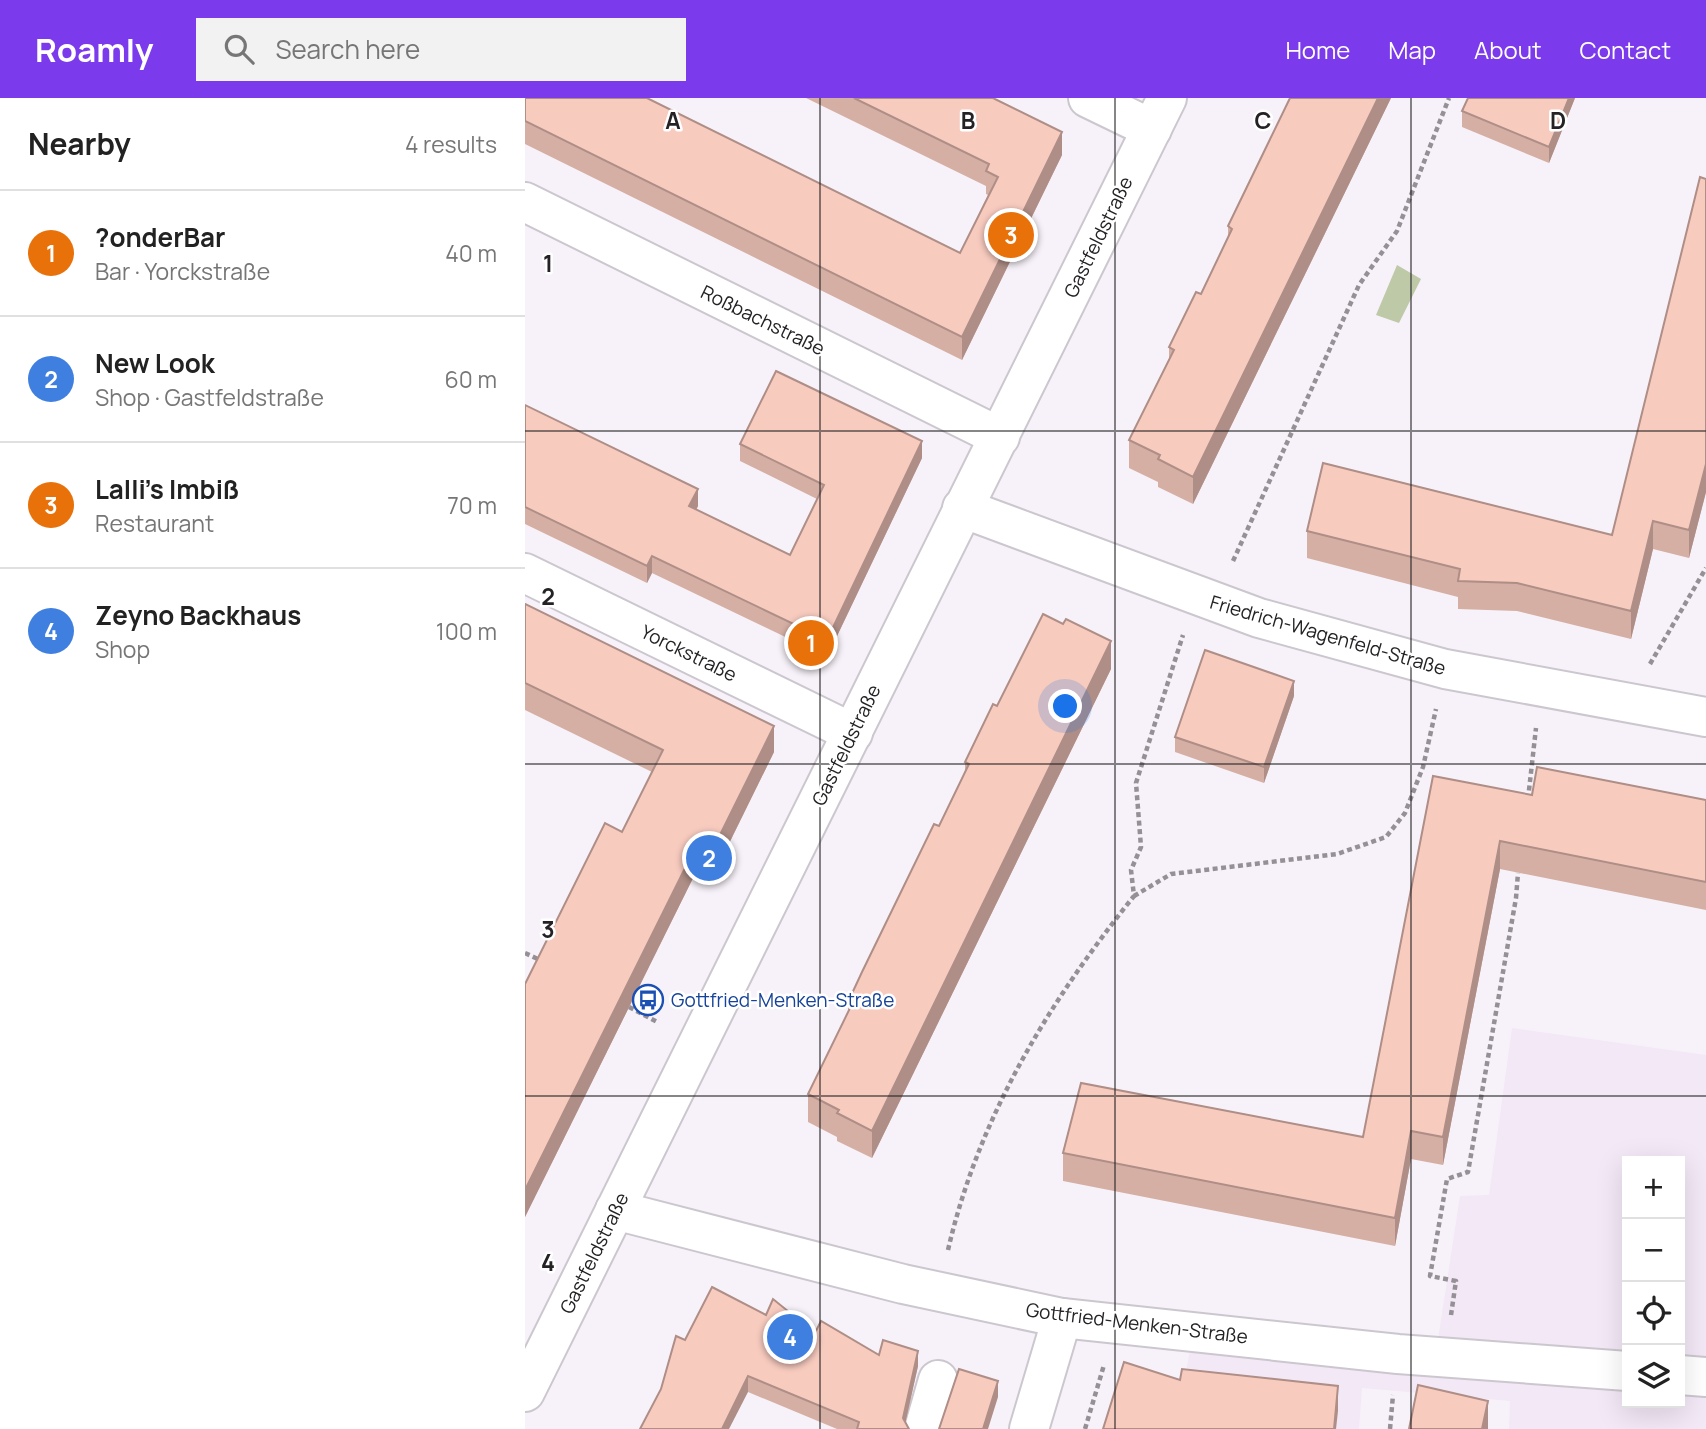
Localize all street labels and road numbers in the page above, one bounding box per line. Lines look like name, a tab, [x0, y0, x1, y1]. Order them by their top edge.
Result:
street label: Gastfeldstraße	[1057, 172, 1139, 302]
street label: Roßbachstraße	[697, 279, 829, 361]
street label: Friedrich-Wagenfeld-Straße	[1207, 589, 1449, 681]
street label: Yorckstraße	[637, 619, 741, 687]
street label: Gastfeldstraße	[805, 680, 887, 810]
street label: Gastfeldstraße	[553, 1188, 635, 1318]
street label: Gottfried-Menken-Straße	[1025, 1296, 1249, 1350]

